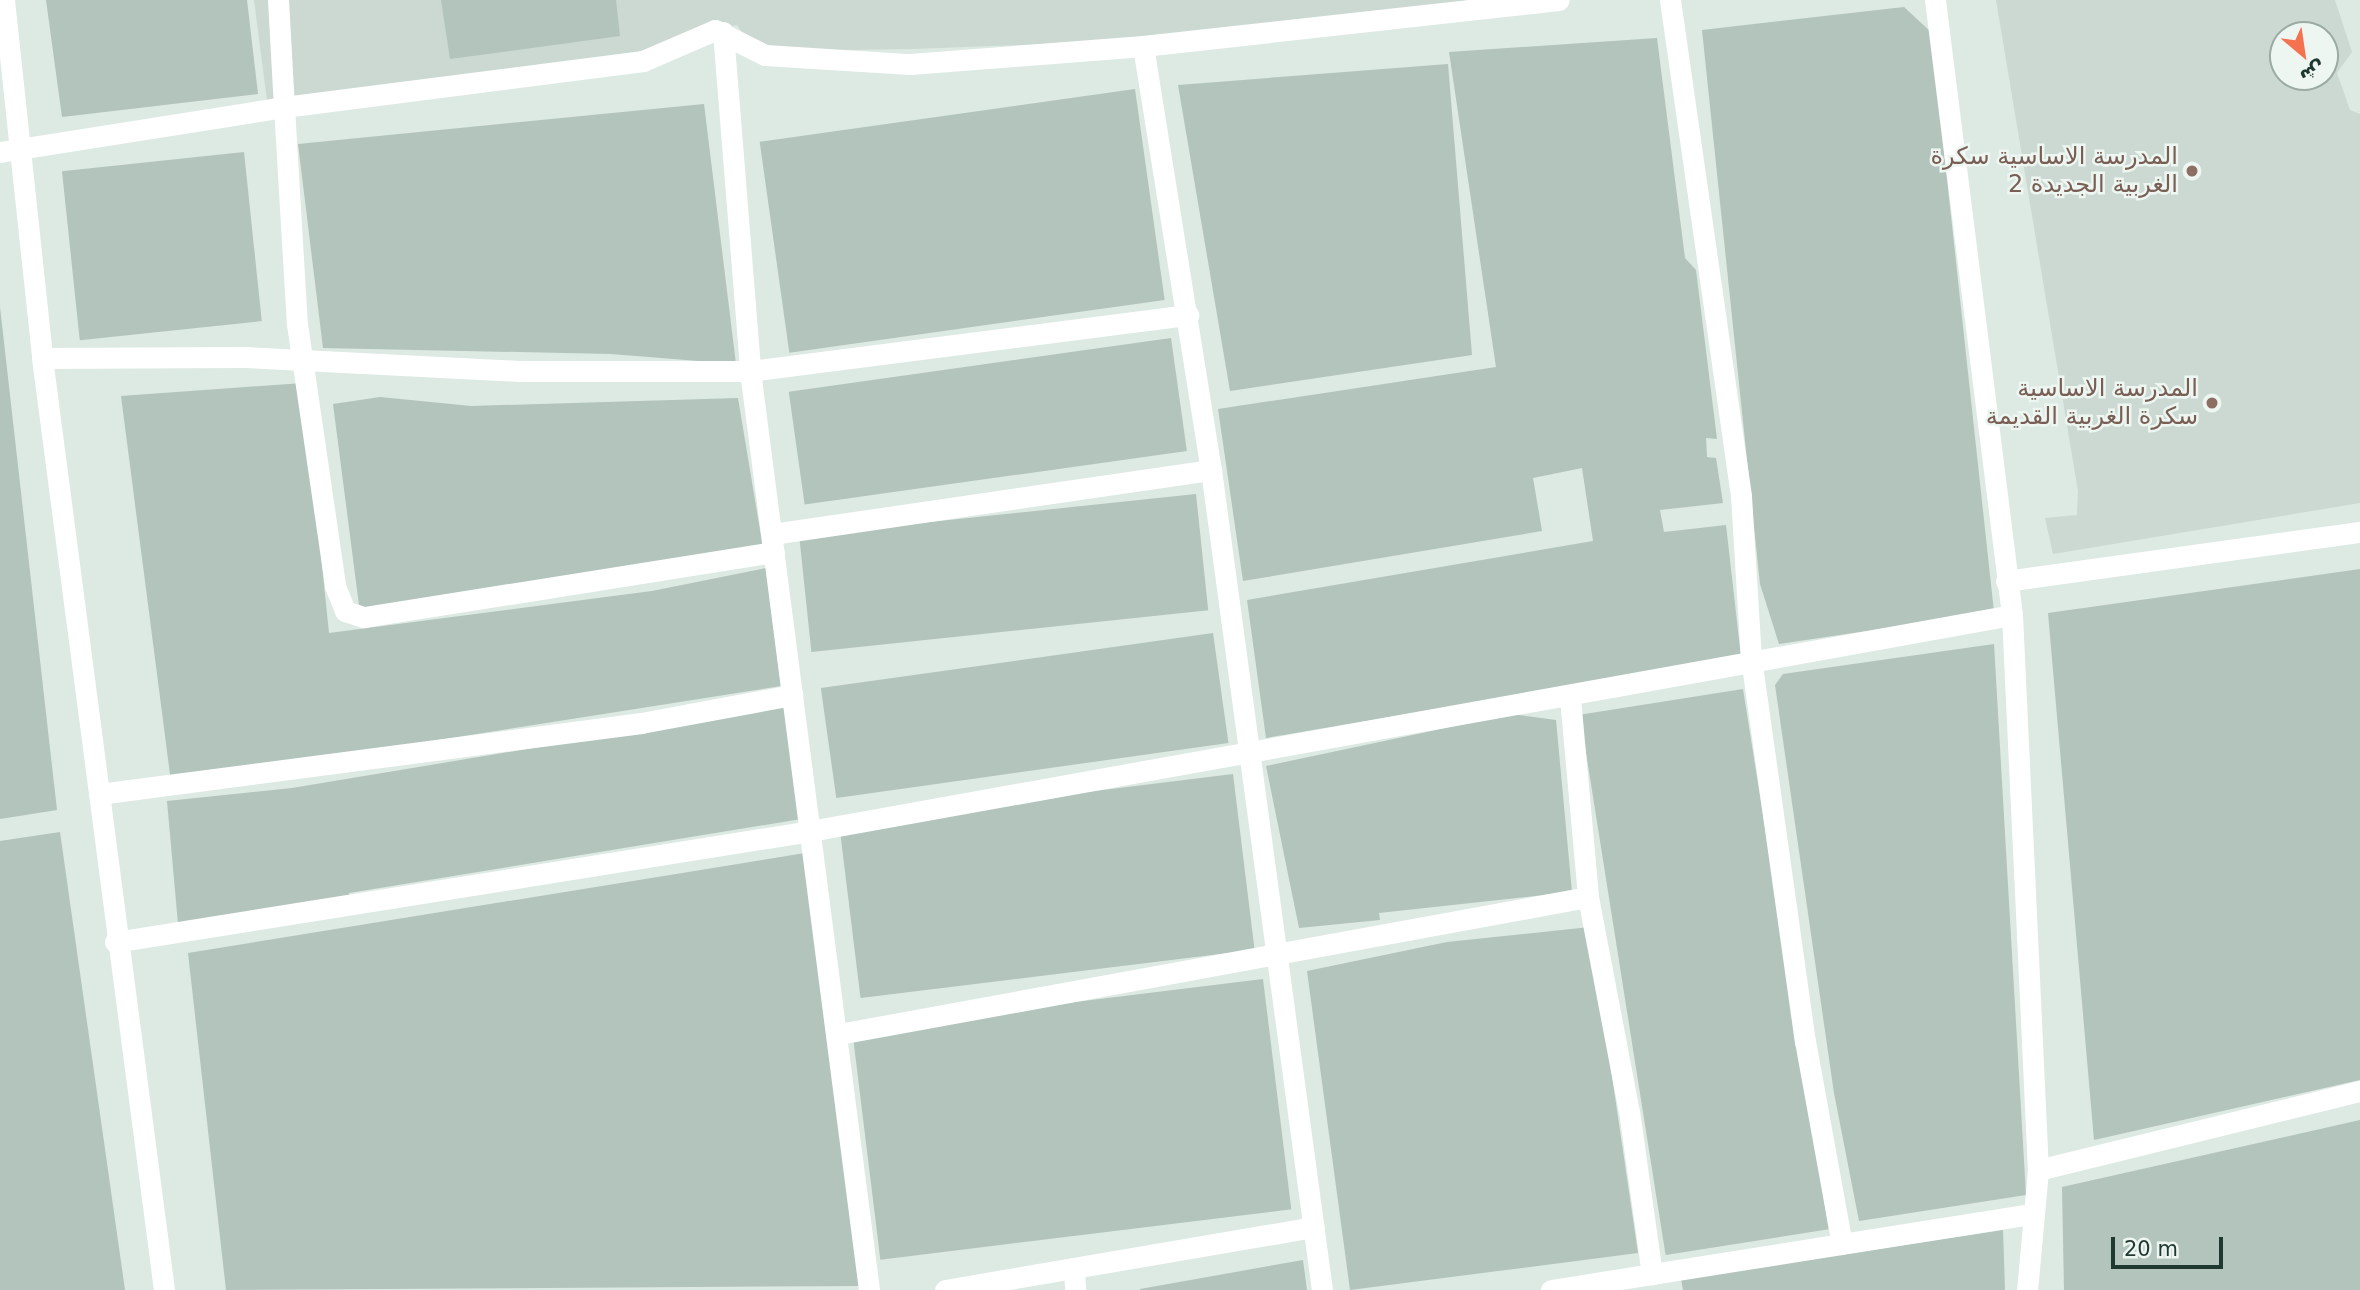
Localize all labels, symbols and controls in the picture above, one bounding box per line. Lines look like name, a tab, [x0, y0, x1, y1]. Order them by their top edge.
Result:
north arrow	[2269, 21, 2339, 91]
text: ش	[2296, 57, 2330, 89]
place label: المدرسة الاساسية سكرة الغربية الجديدة 2	[1931, 143, 2178, 199]
marker: المدرسة الاساسية سكرة الغربية الجديدة 2	[2184, 163, 2200, 179]
place label: المدرسة الاساسية سكرة الغربية القديمة	[1986, 375, 2198, 431]
marker: المدرسة الاساسية سكرة الغربية القديمة	[2204, 395, 2220, 411]
scale bar	[2115, 1224, 2227, 1268]
text: 20 m	[2124, 1237, 2178, 1261]

